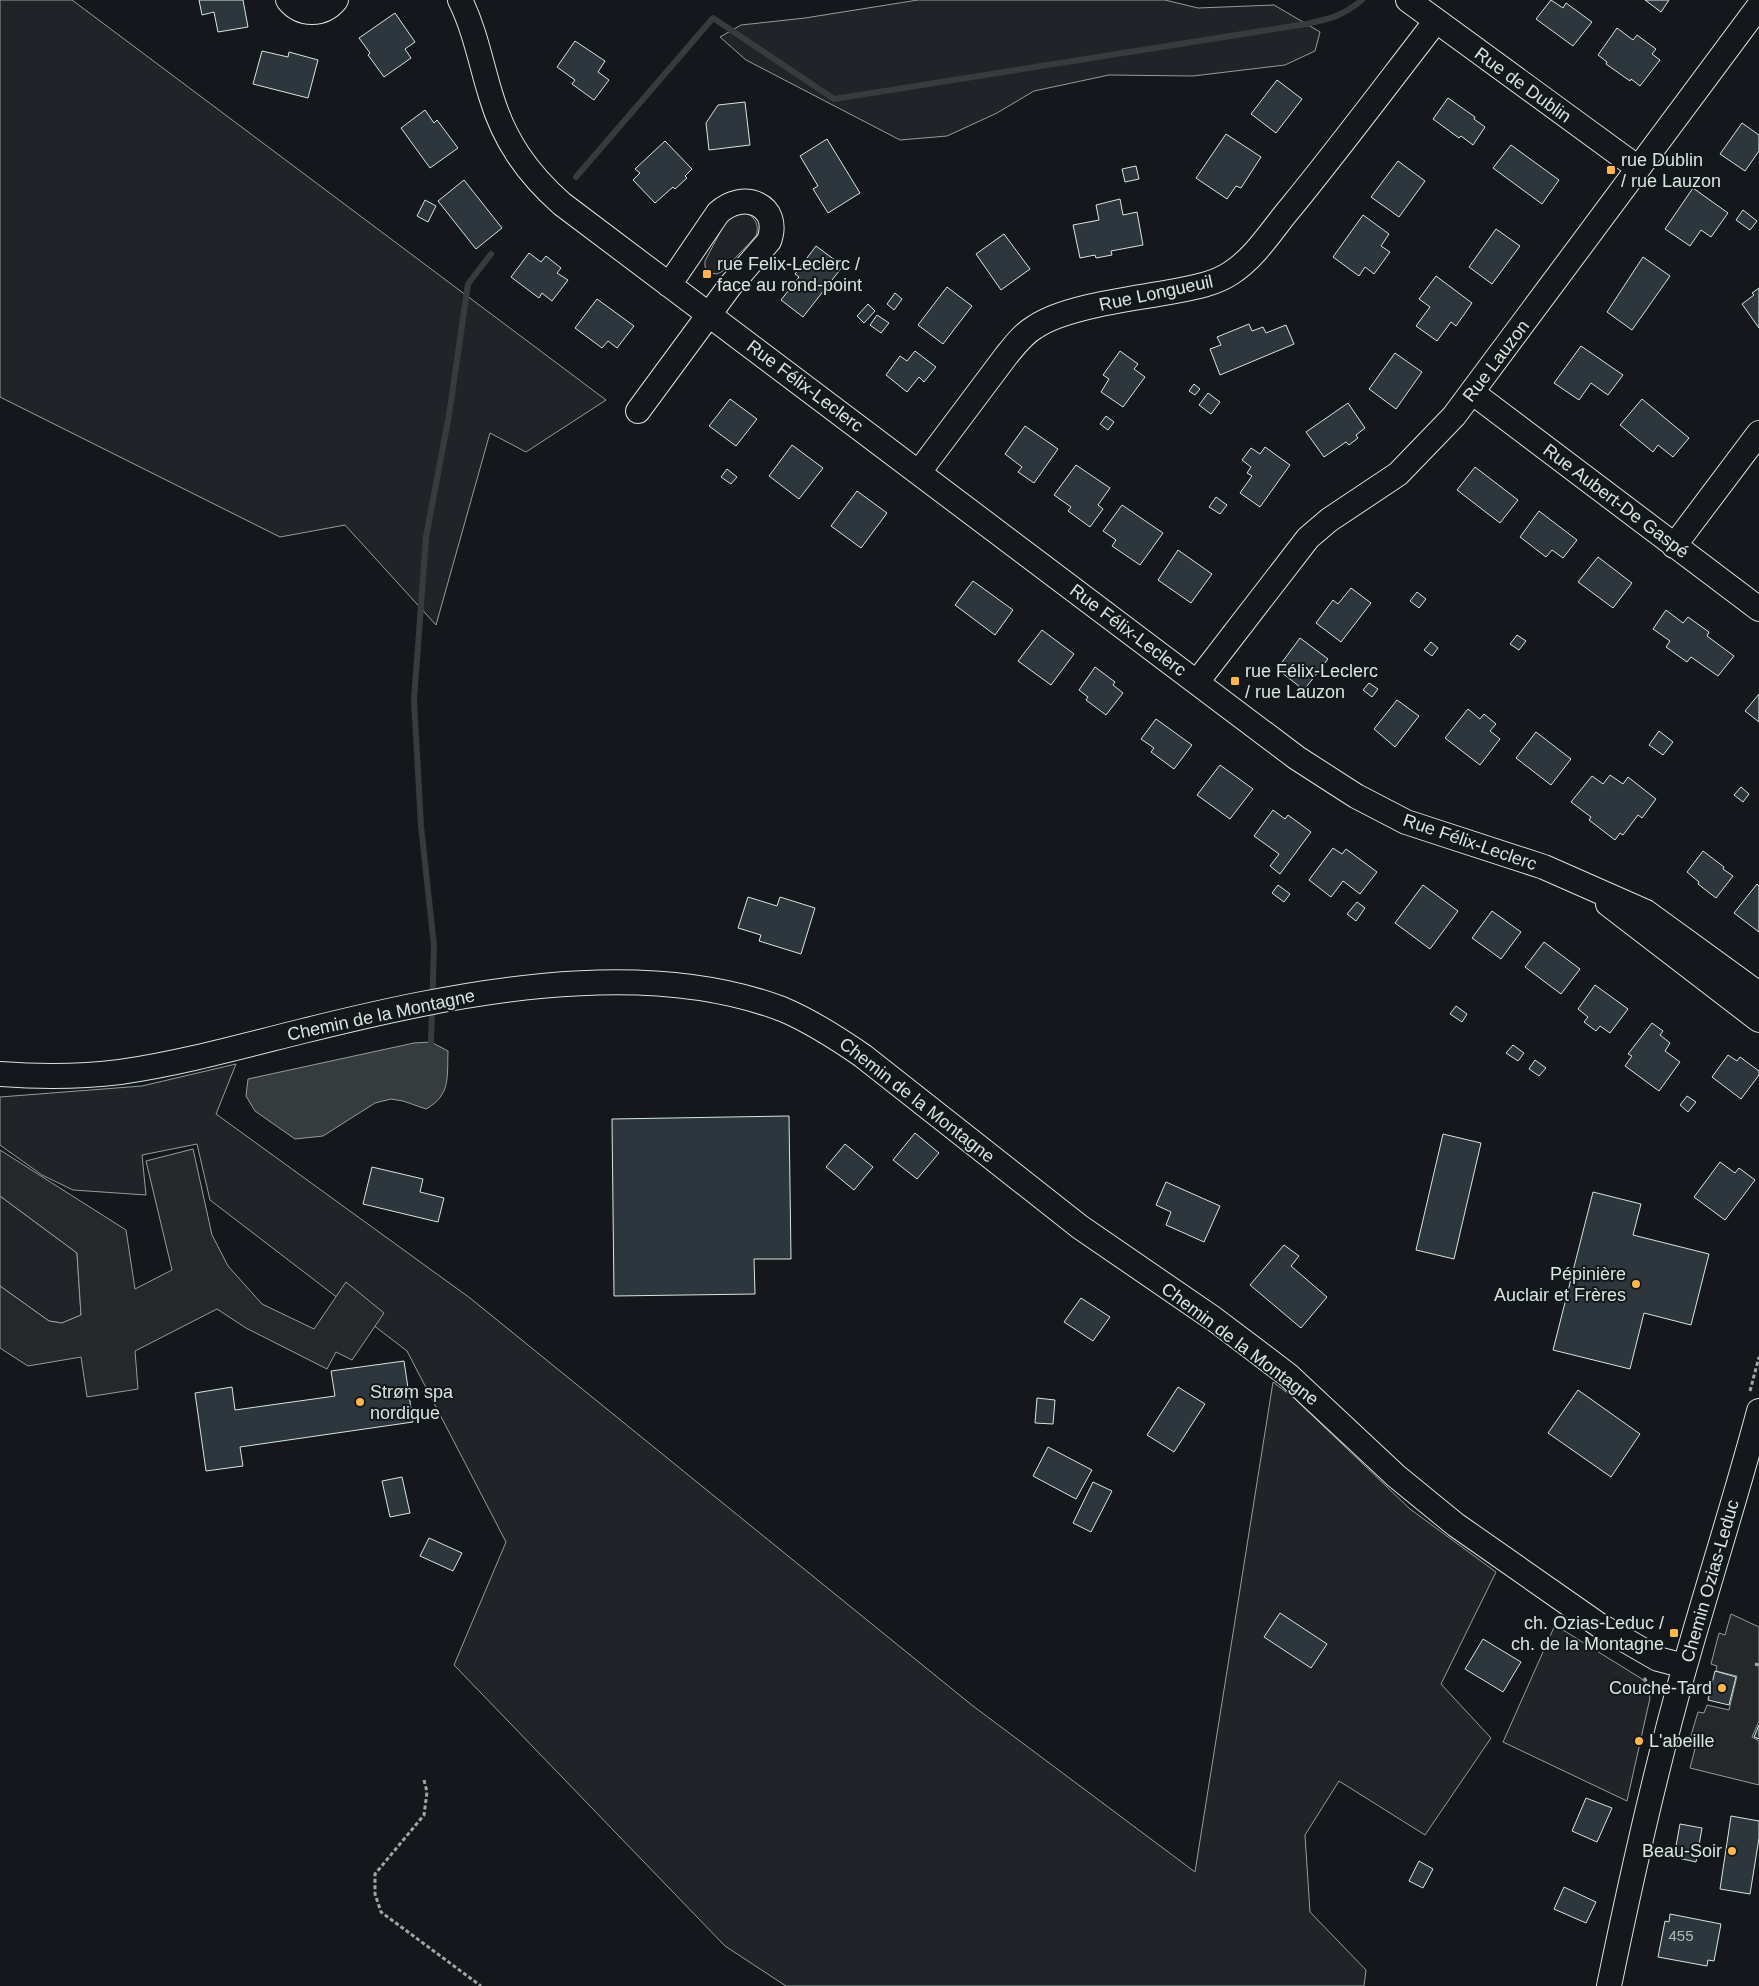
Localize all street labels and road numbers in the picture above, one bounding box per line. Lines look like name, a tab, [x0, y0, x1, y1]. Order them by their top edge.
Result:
street label: Rue de Dublin	[1471, 43, 1575, 127]
street label: Rue Longueuil	[1097, 271, 1215, 315]
street label: Rue Lauzon	[1459, 316, 1533, 406]
street label: Rue Félix-Leclerc	[743, 336, 867, 436]
street label: Rue Aubert-De Gaspé	[1539, 440, 1693, 562]
street label: Rue Félix-Leclerc	[1066, 580, 1190, 680]
street label: Rue Félix-Leclerc	[1401, 810, 1539, 874]
street label: Chemin de la Montagne	[285, 985, 477, 1045]
street label: Chemin de la Montagne	[836, 1033, 998, 1167]
street label: Chemin de la Montagne	[1158, 1279, 1322, 1409]
street label: Chemin Ozias-Leduc	[1677, 1497, 1743, 1665]

